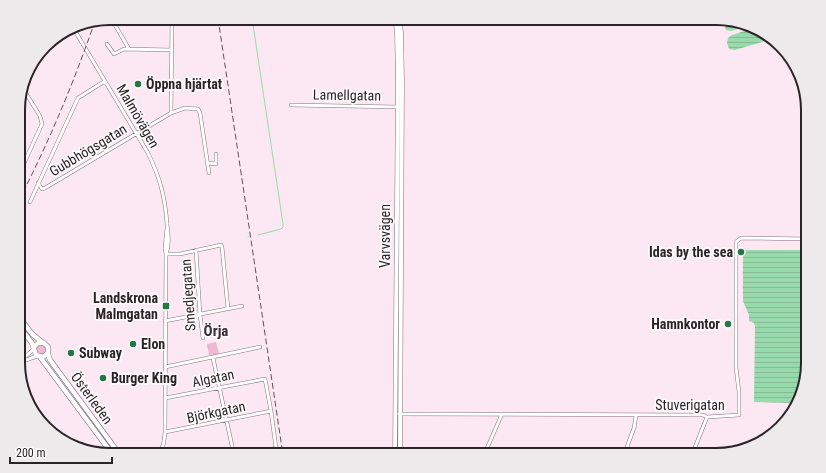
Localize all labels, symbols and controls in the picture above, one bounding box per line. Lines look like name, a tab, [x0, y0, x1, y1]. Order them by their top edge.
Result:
place label: Öppna hjärtat	[146, 76, 222, 92]
marker: Öppna hjärtat	[133, 79, 143, 89]
street label: Malmövägen	[113, 81, 163, 151]
street label: Lamellgatan	[313, 86, 381, 104]
street label: Gubbhögsgatan	[47, 121, 129, 179]
street label: Varvsvägen	[377, 204, 393, 268]
place label: Idas by the sea	[649, 244, 733, 260]
marker: Idas by the sea	[736, 247, 746, 257]
street label: Smedjegatan	[177, 258, 199, 332]
place label: Landskrona Malmgatan	[93, 290, 158, 322]
marker: Landskrona Malmgatan	[161, 301, 171, 311]
place label: Hamnkontor	[651, 316, 720, 332]
marker: Hamnkontor	[723, 319, 733, 329]
district label: Örja	[204, 322, 228, 340]
place label: Elon	[141, 336, 165, 352]
marker: Elon	[128, 339, 138, 349]
place label: Subway	[79, 345, 123, 361]
marker: Subway	[66, 348, 76, 358]
street label: Algatan	[191, 366, 235, 390]
street label: Österleden	[68, 369, 116, 427]
place label: Burger King	[111, 370, 177, 386]
marker: Burger King	[98, 373, 108, 383]
street label: Stuverigatan	[655, 397, 725, 413]
street label: Björkgatan	[185, 398, 247, 426]
scale bar	[10, 439, 112, 465]
text: 200 m	[16, 446, 46, 460]

